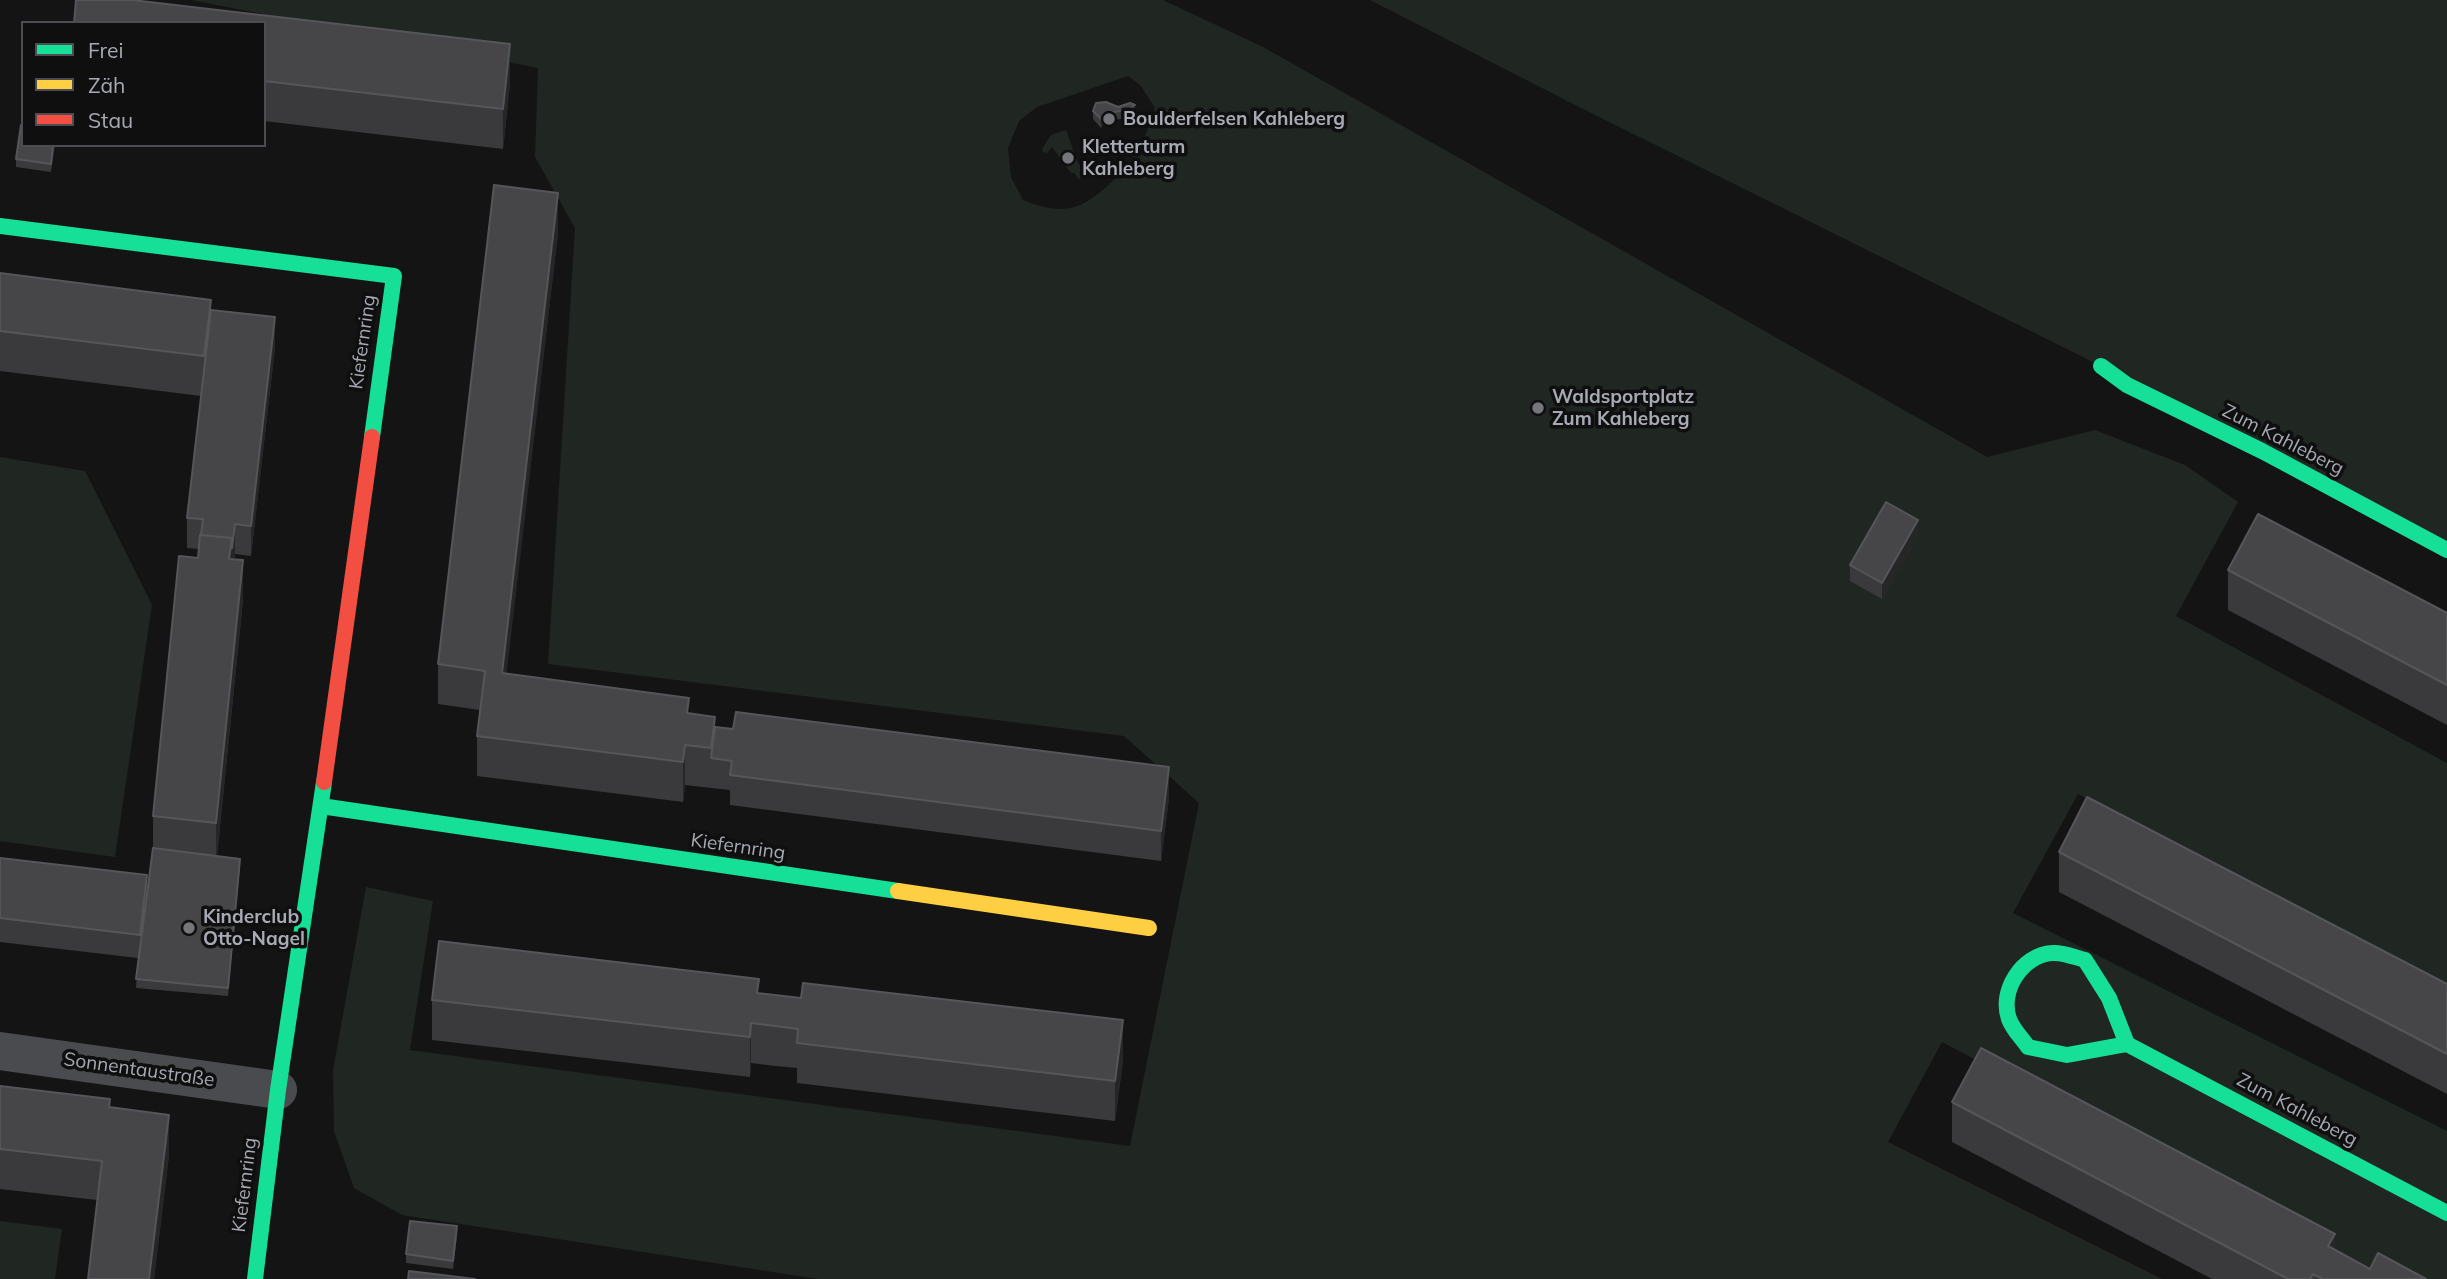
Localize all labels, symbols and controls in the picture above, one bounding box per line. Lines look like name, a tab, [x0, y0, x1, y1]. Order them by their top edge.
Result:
legend	[21, 21, 266, 147]
text: Frei	[88, 37, 124, 63]
text: Zäh	[88, 72, 125, 98]
text: Stau	[88, 107, 133, 133]
place label: Boulderfelsen Kahleberg	[1123, 108, 1345, 130]
marker: Boulderfelsen Kahleberg	[1101, 111, 1117, 127]
place label: Kletterturm Kahleberg	[1082, 136, 1185, 180]
marker: Kletterturm Kahleberg	[1060, 150, 1076, 166]
street label: Kiefernring	[345, 293, 381, 391]
place label: Waldsportplatz Zum Kahleberg	[1552, 386, 1694, 430]
marker: Waldsportplatz Zum Kahleberg	[1530, 400, 1546, 416]
street label: Zum Kahleberg	[2219, 400, 2347, 480]
street label: Kiefernring	[689, 829, 787, 865]
place label: Kinderclub Otto-Nagel	[203, 906, 305, 950]
marker: Kinderclub Otto-Nagel	[181, 920, 197, 936]
street label: Sonnentaustraße	[62, 1048, 216, 1092]
street label: Zum Kahleberg	[2233, 1069, 2361, 1151]
street label: Kiefernring	[228, 1136, 262, 1234]

